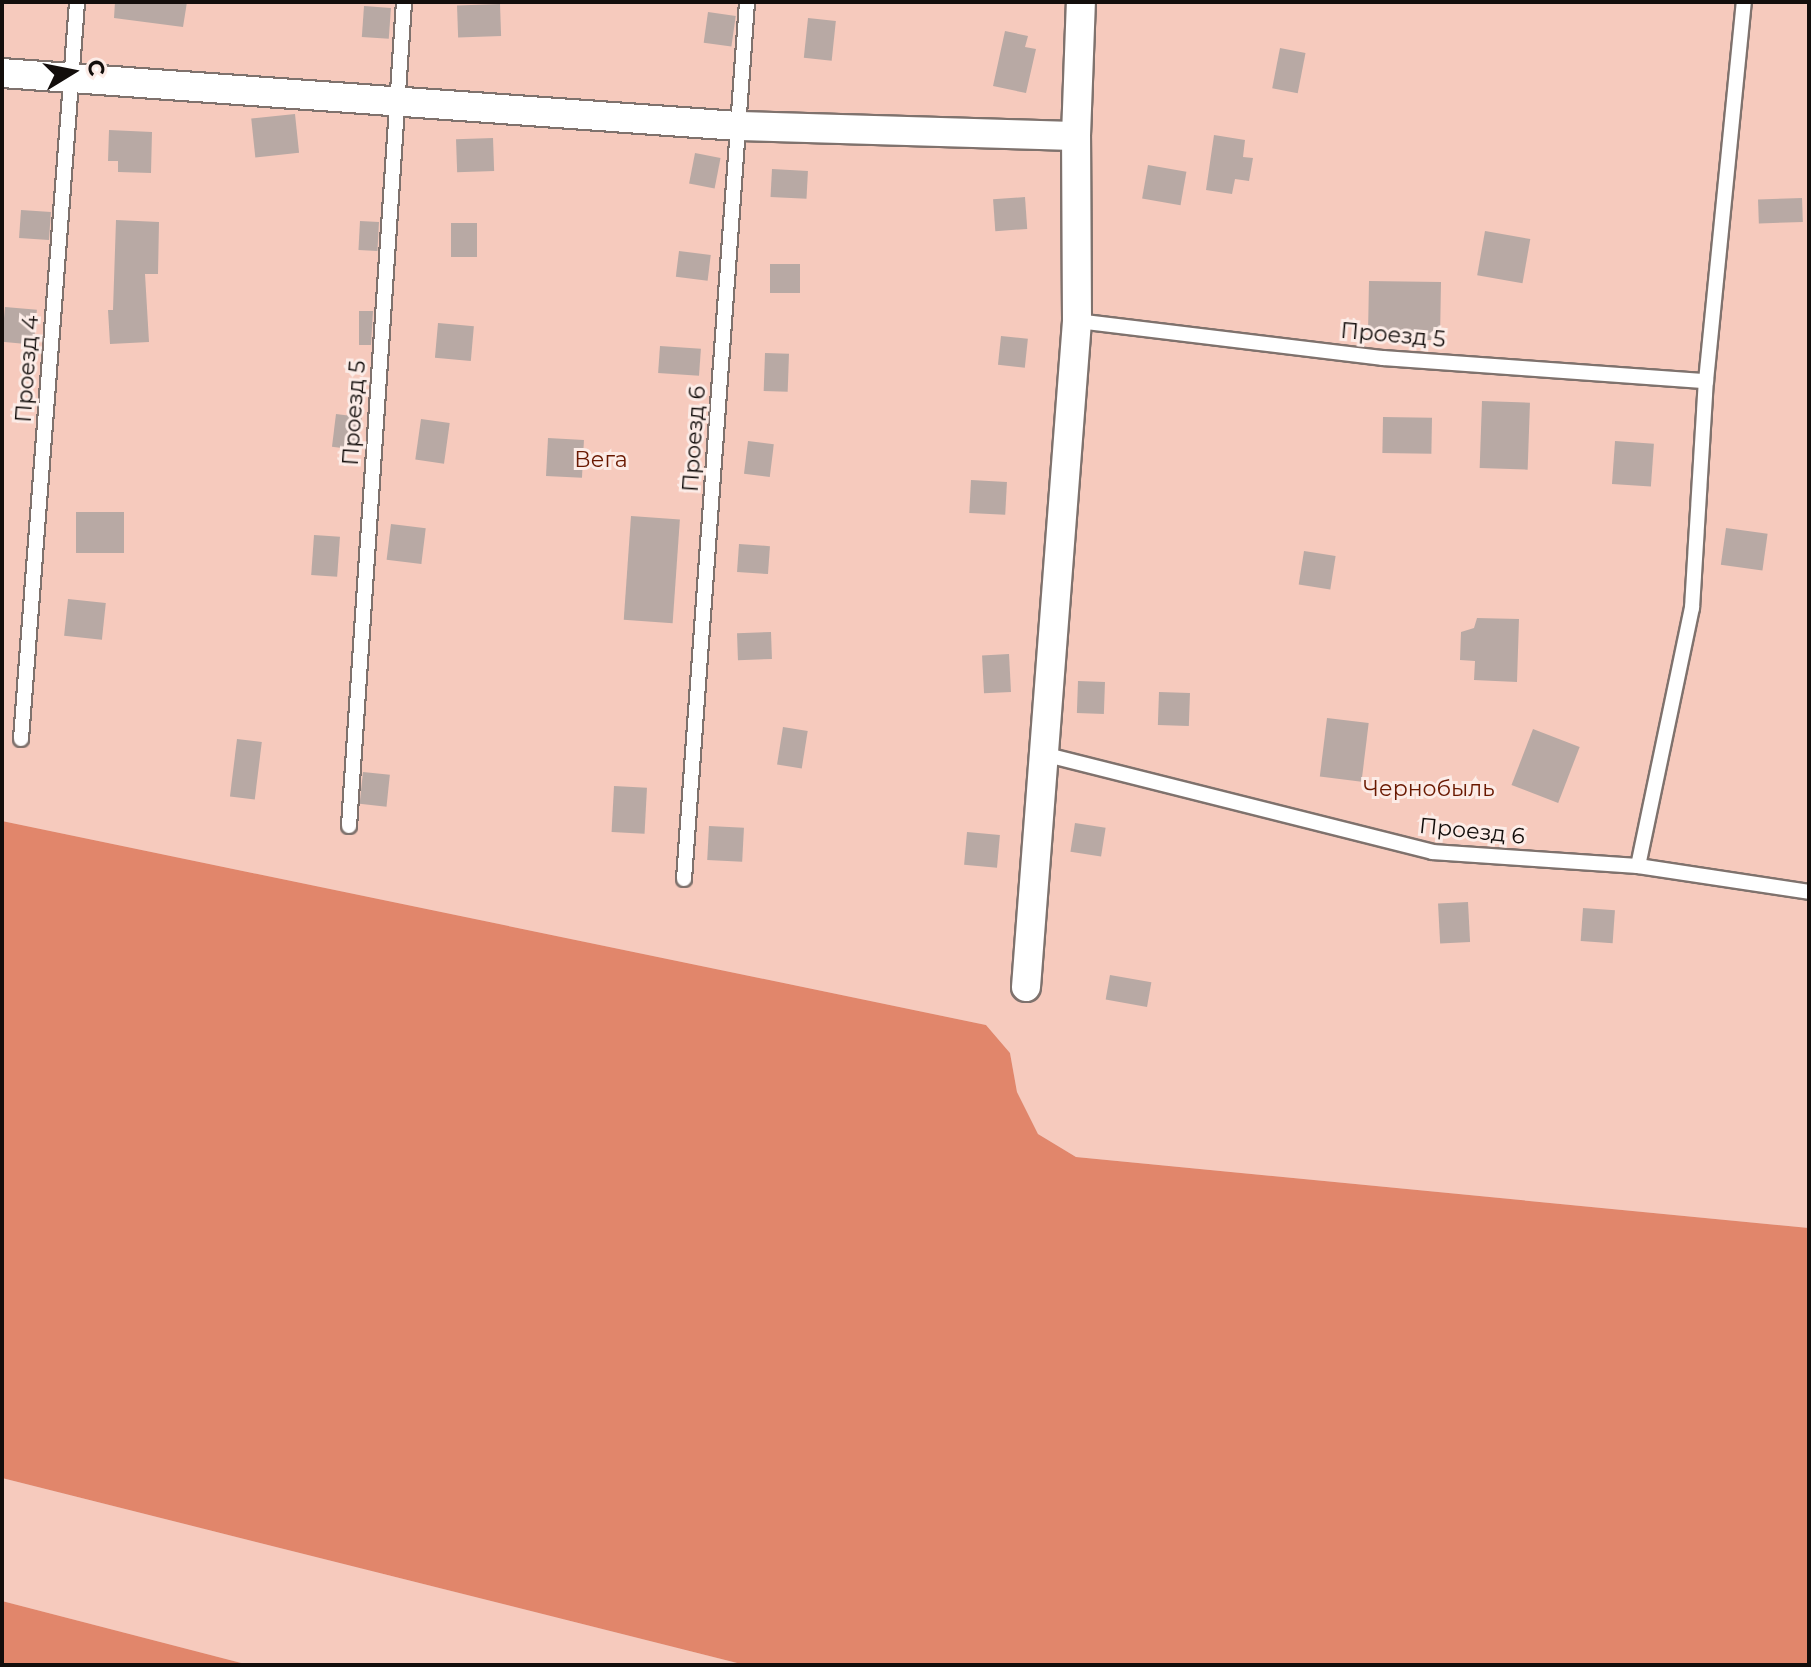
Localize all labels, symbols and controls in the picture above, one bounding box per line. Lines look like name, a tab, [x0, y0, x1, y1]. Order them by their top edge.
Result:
north arrow	[32, 32, 112, 112]
text: С	[81, 58, 111, 78]
street label: Проезд 4	[10, 315, 44, 423]
street label: Проезд 5	[1339, 317, 1447, 353]
street label: Проезд 5	[337, 360, 371, 466]
street label: Проезд 6	[677, 385, 711, 493]
park label: Вега	[574, 447, 628, 473]
park label: Чернобыль	[1363, 776, 1495, 802]
street label: Проезд 6	[1418, 812, 1526, 850]

